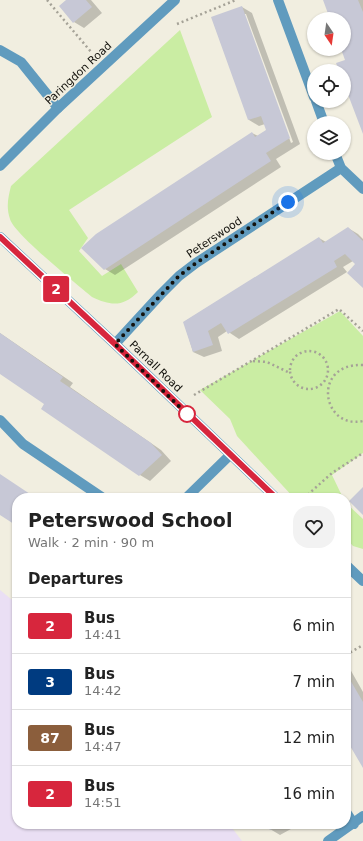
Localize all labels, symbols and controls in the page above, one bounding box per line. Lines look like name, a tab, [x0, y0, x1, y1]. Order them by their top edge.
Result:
north arrow	[307, 12, 351, 56]
map controls	[307, 12, 351, 160]
street label: Paringdon Road	[42, 39, 114, 108]
button: locate	[307, 64, 351, 108]
button: layers	[307, 116, 351, 160]
your location	[278, 192, 298, 212]
street label: Peterswood	[184, 214, 244, 261]
line badge: 2	[43, 276, 69, 302]
text: 2	[51, 281, 61, 297]
street label: Parnall Road	[127, 338, 185, 395]
unlabelled marker	[178, 405, 196, 423]
button: heart	[293, 506, 335, 548]
text: Peterswood School	[28, 509, 232, 531]
text: Walk · 2 min · 90 m	[28, 535, 154, 550]
text: Departures	[28, 570, 123, 588]
text: Bus	[84, 609, 115, 627]
text: 6 min	[292, 617, 335, 635]
text: 2	[45, 618, 55, 634]
text: 14:41	[84, 627, 121, 642]
text: Bus	[84, 665, 115, 683]
text: 7 min	[292, 673, 335, 691]
text: 3	[45, 674, 55, 690]
text: 14:42	[84, 683, 121, 698]
text: Bus	[84, 721, 115, 739]
text: 12 min	[283, 729, 335, 747]
text: 87	[40, 730, 60, 746]
text: 14:47	[84, 739, 121, 754]
text: Bus	[84, 777, 115, 795]
text: 16 min	[283, 785, 335, 803]
text: 2	[45, 786, 55, 802]
text: 14:51	[84, 795, 121, 810]

